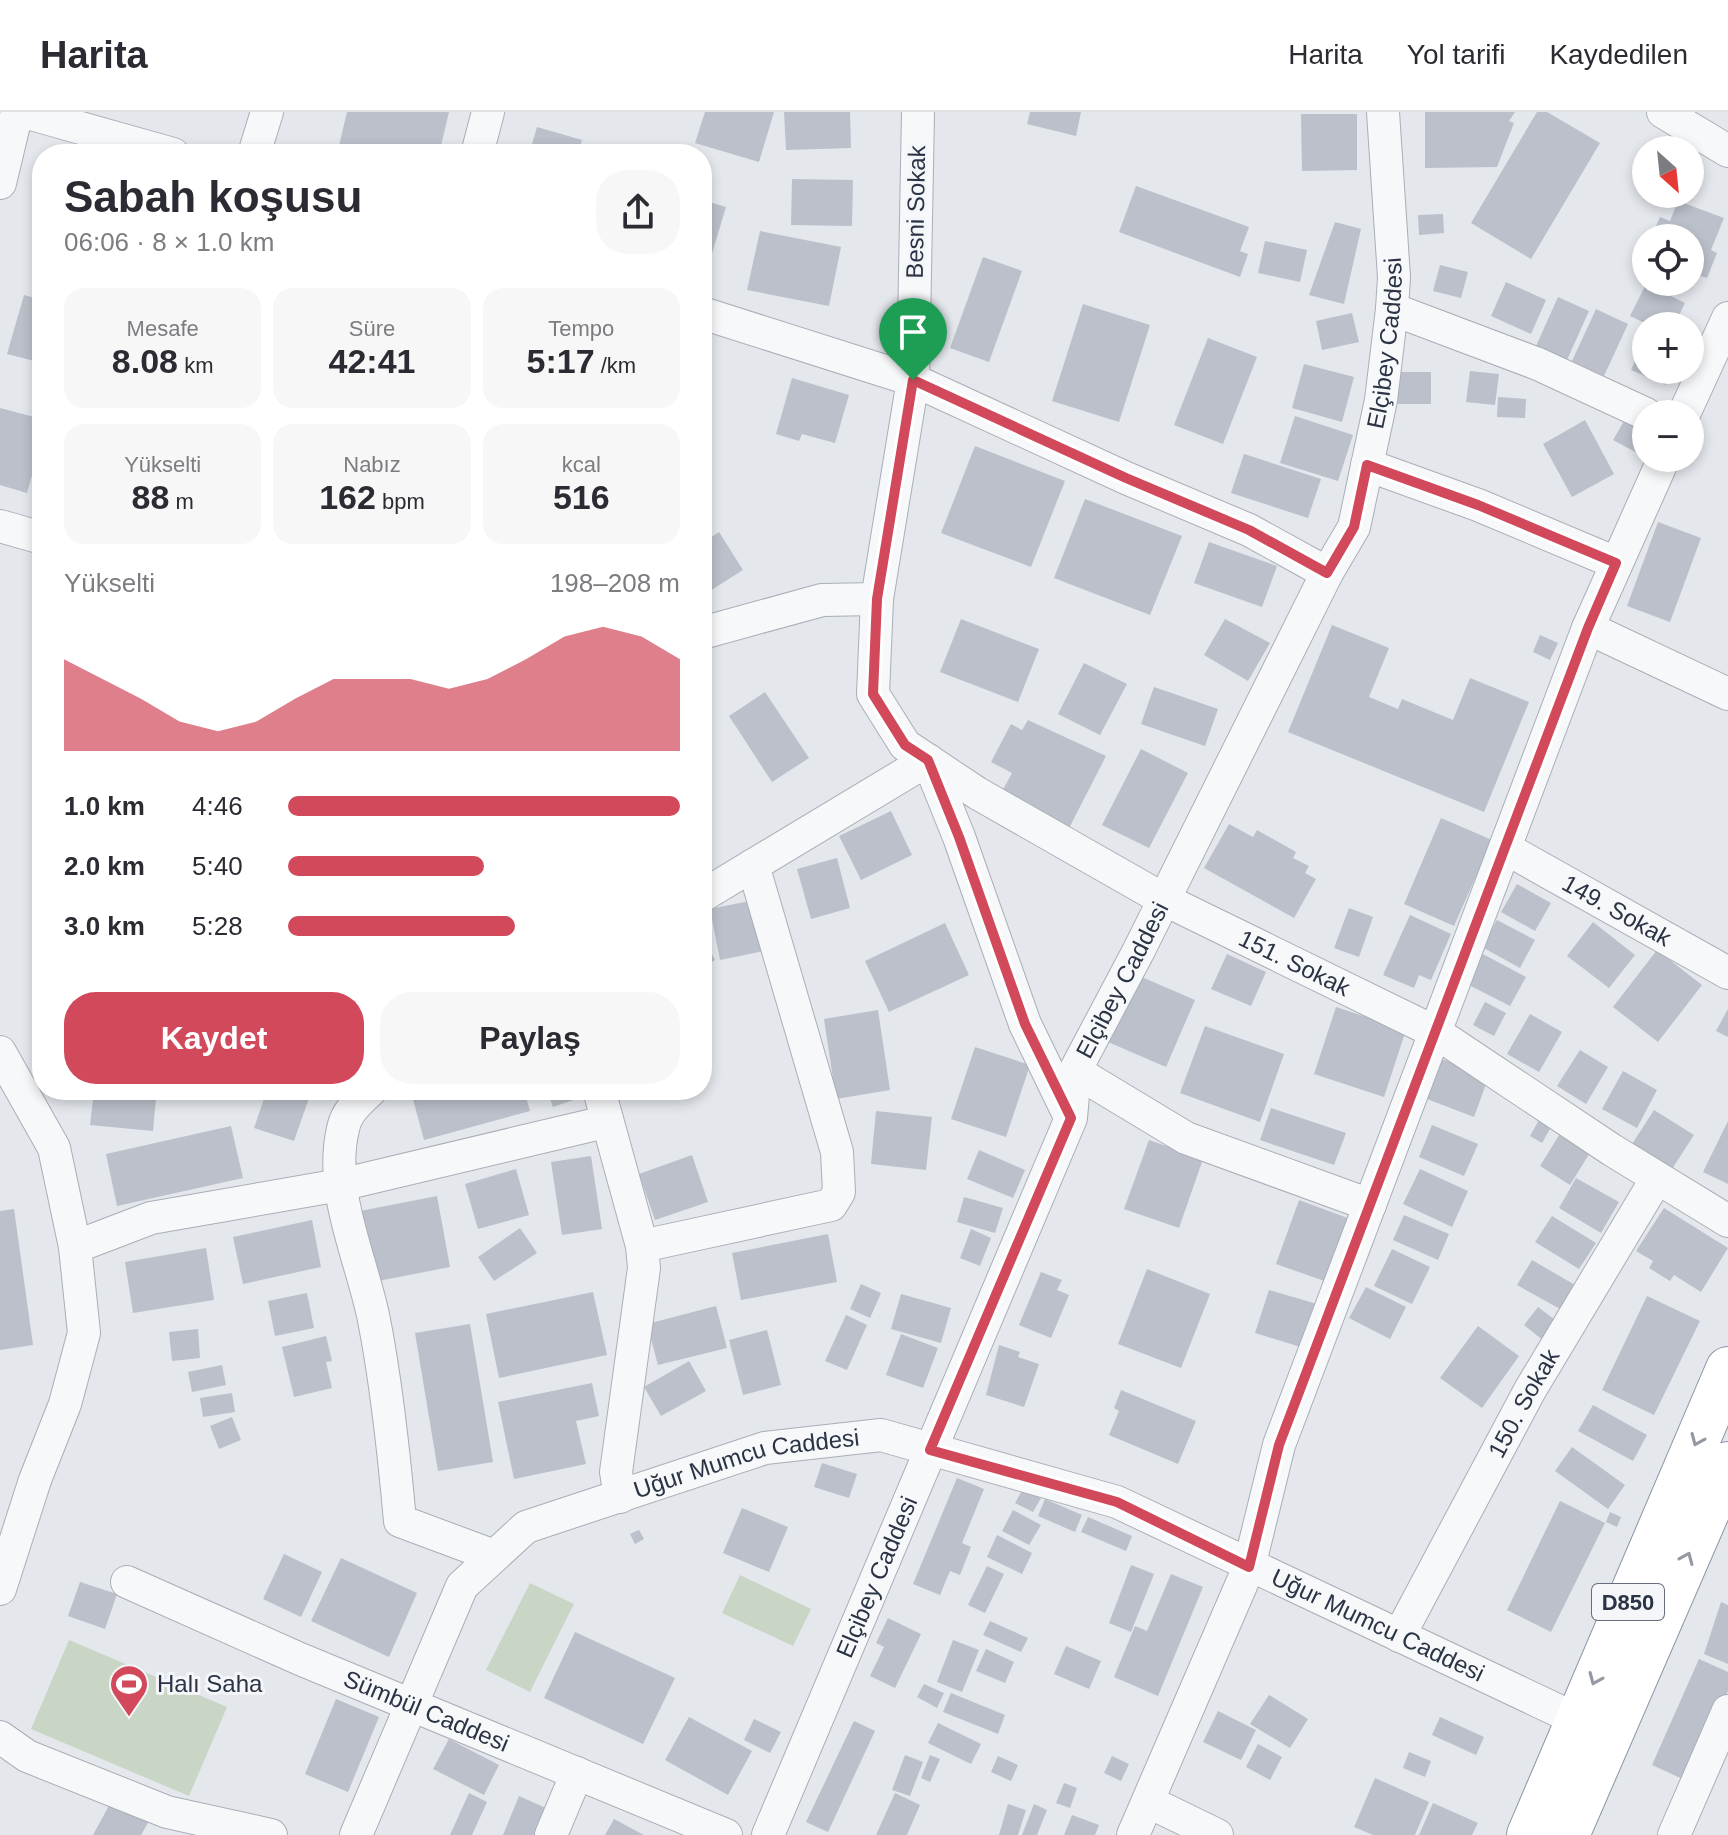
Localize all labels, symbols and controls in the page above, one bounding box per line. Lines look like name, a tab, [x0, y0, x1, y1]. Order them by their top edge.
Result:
text: Harita	[40, 34, 148, 76]
text: Harita	[1288, 39, 1363, 70]
text: Yol tarifi	[1407, 39, 1505, 70]
text: Kaydedilen	[1549, 39, 1688, 70]
north arrow	[1632, 136, 1704, 208]
map controls	[1632, 136, 1704, 472]
street label: Besni Sokak	[901, 144, 930, 279]
button: share	[596, 170, 680, 254]
text: Sabah koşusu	[64, 172, 362, 221]
button: locate	[1632, 224, 1704, 296]
text: 06:06 · 8 × 1.0 km	[64, 227, 274, 257]
street label: Elçibey Caddesi	[1361, 257, 1407, 431]
pin	[879, 298, 947, 380]
icon: arrive	[891, 310, 935, 354]
button: +	[1632, 312, 1704, 384]
text: Mesafe	[127, 316, 199, 341]
text: Süre	[349, 316, 395, 341]
text: Tempo	[548, 316, 614, 341]
text: 8.08	[112, 342, 178, 380]
text: 42:41	[329, 342, 415, 380]
text: 5:17	[527, 342, 595, 380]
text: km	[178, 353, 213, 378]
text: /km	[595, 353, 636, 378]
button: −	[1632, 400, 1704, 472]
text: Yükselti	[124, 452, 201, 477]
text: Nabız	[343, 452, 401, 477]
text: kcal	[562, 452, 601, 477]
text: 88	[132, 478, 169, 516]
text: 162	[319, 478, 376, 516]
text: 516	[553, 478, 610, 516]
text: m	[169, 489, 194, 514]
text: bpm	[376, 489, 425, 514]
text: Yükselti	[64, 568, 155, 598]
text: 198–208 m	[550, 568, 680, 598]
text: 1.0 km	[64, 791, 145, 821]
text: 4:46	[192, 791, 243, 821]
text: 2.0 km	[64, 851, 145, 881]
text: 5:40	[192, 851, 243, 881]
street label: 149. Sokak	[1558, 869, 1677, 952]
street label: Elçibey Caddesi	[1070, 898, 1174, 1063]
text: 3.0 km	[64, 911, 145, 941]
text: 5:28	[192, 911, 243, 941]
street label: 151. Sokak	[1235, 924, 1355, 1002]
button: Kaydet	[64, 992, 364, 1084]
button: Paylaş	[380, 992, 680, 1084]
street label: 150. Sokak	[1482, 1343, 1565, 1462]
street label: Uğur Mumcu Caddesi	[630, 1424, 861, 1504]
one-way arrow	[1691, 1432, 1707, 1447]
street label: Elçibey Caddesi	[831, 1492, 922, 1661]
one-way arrow	[1678, 1552, 1694, 1566]
street label: Uğur Mumcu Caddesi	[1267, 1563, 1489, 1687]
road number: D850	[1592, 1584, 1664, 1620]
sports icon: Halı Saha	[108, 1663, 150, 1718]
street label: Sümbül Caddesi	[340, 1665, 513, 1757]
place label: Halı Saha	[157, 1670, 263, 1697]
one-way arrow	[1589, 1671, 1605, 1686]

